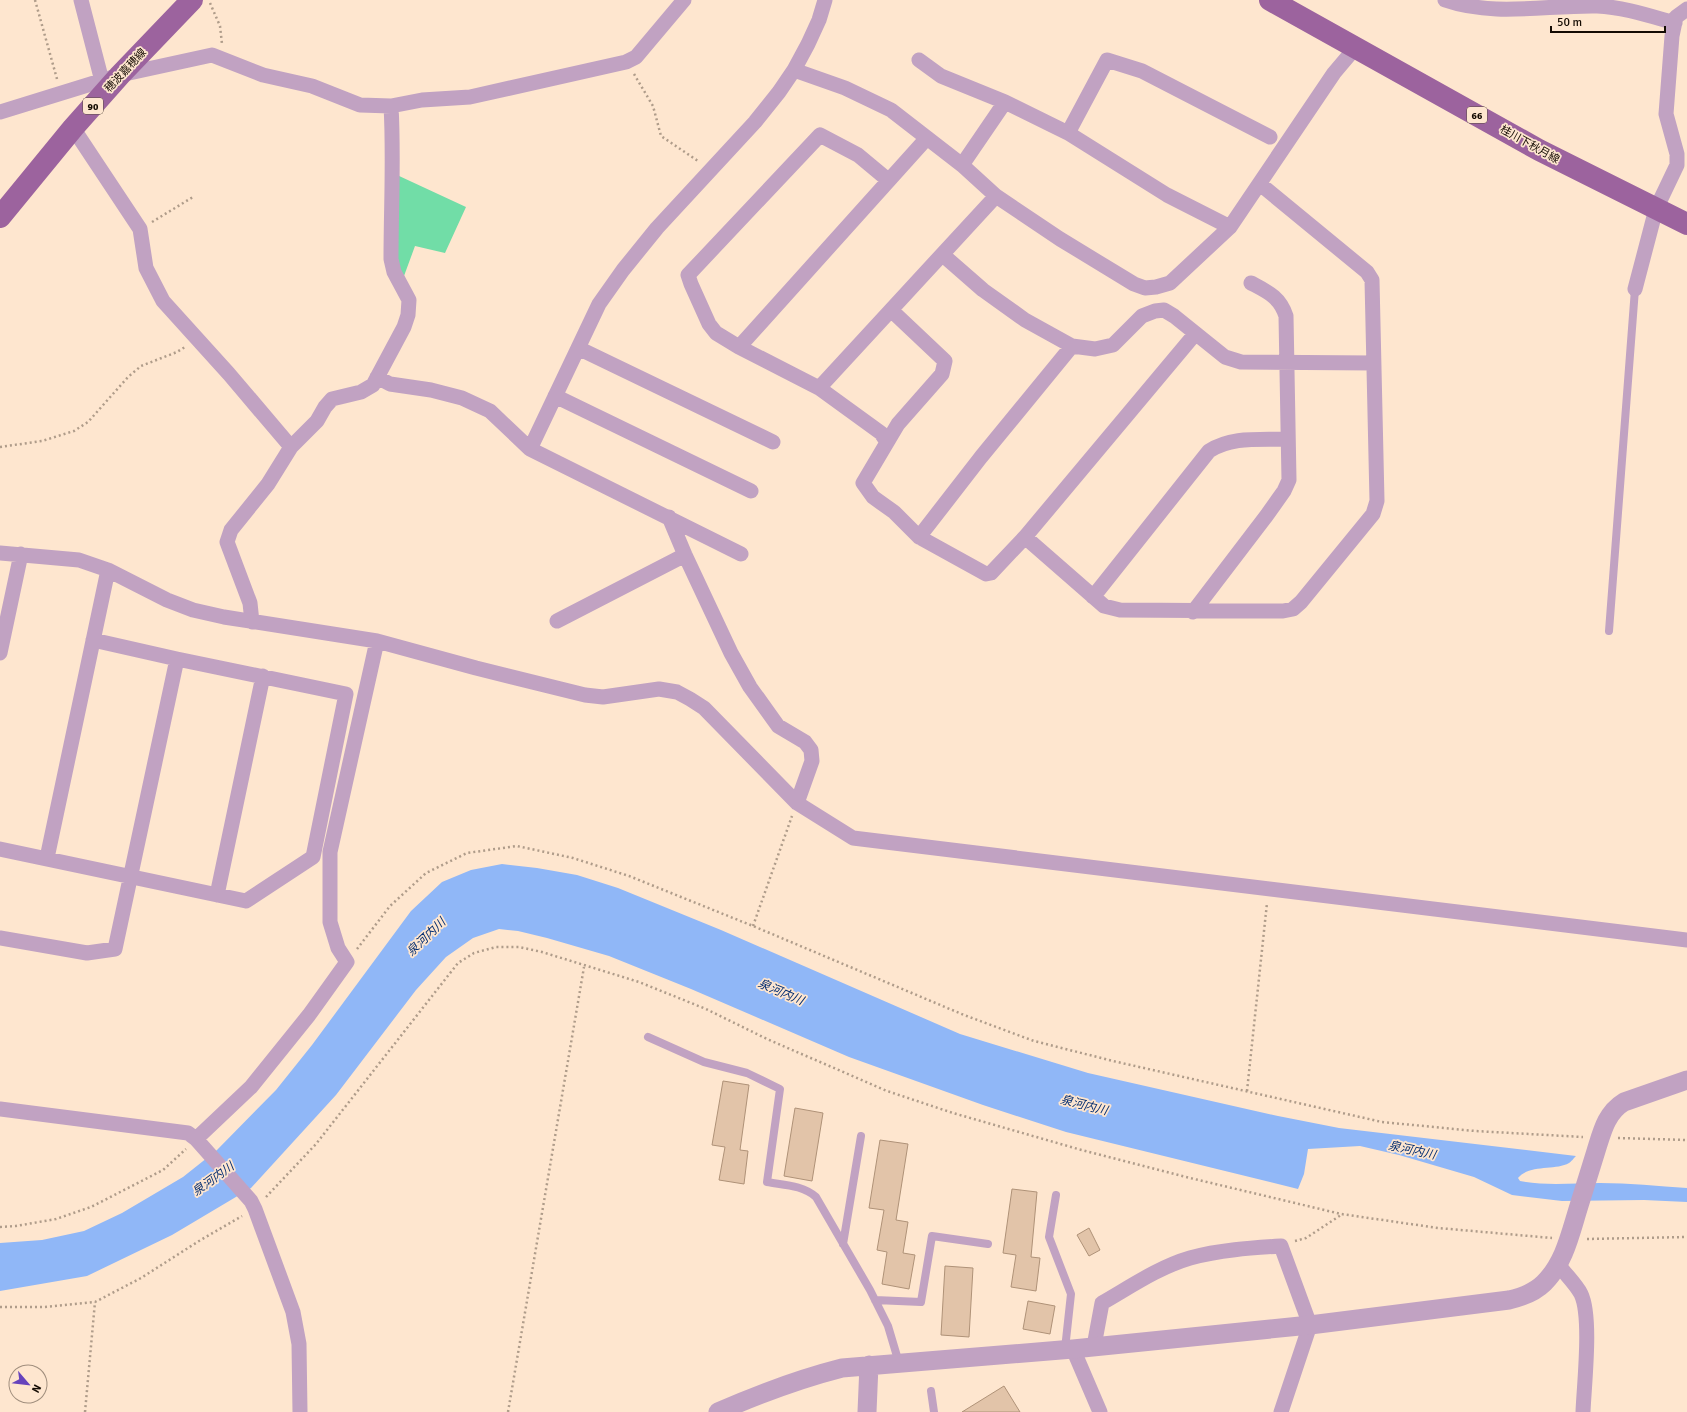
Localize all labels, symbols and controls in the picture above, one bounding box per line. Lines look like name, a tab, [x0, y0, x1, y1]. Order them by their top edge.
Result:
scale bar	[1551, 8, 1665, 34]
text: 50 m	[1557, 15, 1582, 30]
street label: 穂波嘉穂線	[102, 46, 149, 95]
road number: 90	[83, 98, 103, 114]
road number: 66	[1467, 107, 1487, 123]
street label: 桂川下秋月線	[1498, 123, 1562, 166]
water label: 泉河内川	[404, 914, 450, 959]
water label: 泉河内川	[756, 976, 808, 1010]
water label: 泉河内川	[1059, 1092, 1111, 1119]
water label: 泉河内川	[1387, 1138, 1439, 1163]
water label: 泉河内川	[189, 1158, 239, 1200]
north arrow	[8, 1364, 48, 1404]
text: N	[29, 1382, 44, 1395]

